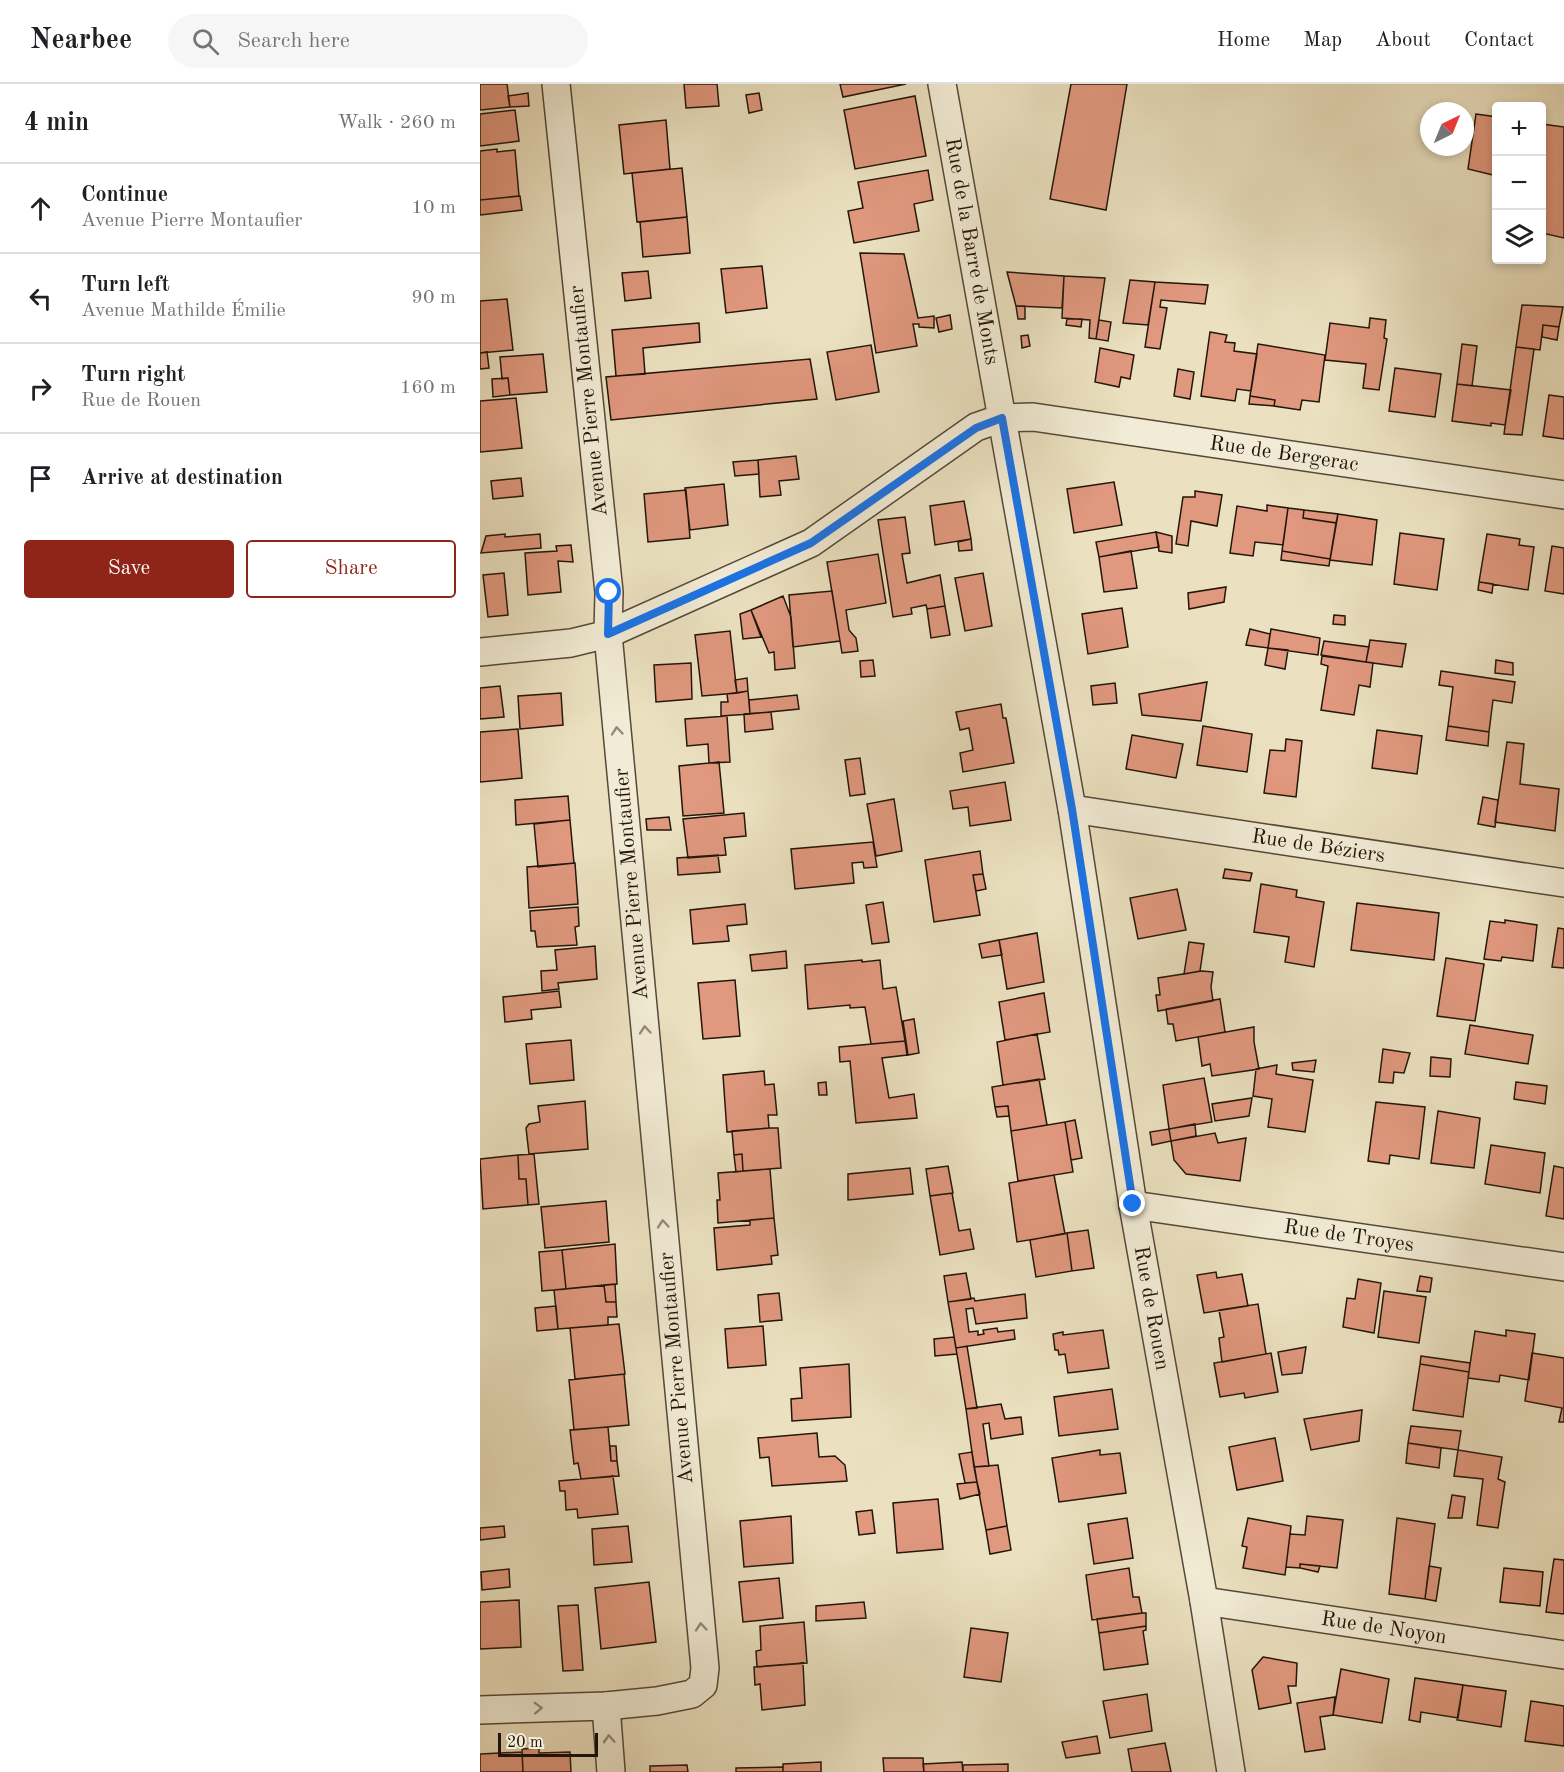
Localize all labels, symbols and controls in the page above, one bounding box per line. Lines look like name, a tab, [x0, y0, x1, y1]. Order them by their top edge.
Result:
search box	[168, 14, 588, 68]
icon: search	[189, 25, 222, 58]
text: Nearbee	[30, 27, 132, 55]
text: Search here	[237, 30, 350, 52]
text: Home	[1217, 30, 1270, 51]
text: Map	[1303, 30, 1342, 51]
text: About	[1375, 30, 1431, 51]
text: Contact	[1464, 30, 1534, 51]
north arrow	[1420, 102, 1474, 156]
map controls	[1492, 102, 1546, 264]
button: +	[1492, 102, 1546, 156]
text: 4 min	[24, 110, 89, 136]
text: Walk · 260 m	[337, 113, 456, 133]
street label: Rue de la Barre de Monts	[941, 136, 1003, 367]
button: −	[1492, 156, 1546, 210]
text: Continue	[81, 184, 168, 206]
icon: ahead	[24, 192, 57, 225]
text: 10 m	[411, 198, 456, 218]
button: layers	[1492, 210, 1546, 264]
text: Avenue Pierre Montaufier	[81, 211, 303, 231]
text: Turn left	[81, 274, 170, 296]
icon: left	[24, 282, 57, 315]
street label: Avenue Pierre Montaufier	[566, 284, 612, 518]
text: 90 m	[411, 288, 456, 308]
text: Avenue Mathilde Émilie	[81, 301, 286, 321]
text: Turn right	[81, 364, 185, 386]
icon: right	[24, 372, 57, 405]
text: 160 m	[400, 378, 456, 398]
text: Rue de Rouen	[81, 391, 201, 411]
street label: Rue de Bergerac	[1208, 433, 1360, 475]
icon: arrive	[24, 462, 57, 495]
text: Arrive at destination	[81, 467, 283, 489]
button: Save	[24, 540, 234, 598]
button: Share	[246, 540, 456, 598]
route start	[595, 578, 621, 604]
one-way arrow	[611, 726, 624, 735]
street label: Avenue Pierre Montaufier	[611, 767, 653, 1001]
street label: Rue de Béziers	[1250, 826, 1386, 866]
one-way arrow	[639, 1025, 652, 1034]
route end	[1119, 1190, 1145, 1216]
street label: Rue de Troyes	[1282, 1216, 1415, 1256]
one-way arrow	[657, 1219, 670, 1228]
street label: Rue de Rouen	[1130, 1244, 1173, 1372]
street label: Avenue Pierre Montaufier	[656, 1251, 698, 1485]
street label: Rue de Noyon	[1320, 1608, 1448, 1648]
one-way arrow	[695, 1623, 708, 1632]
one-way arrow	[534, 1702, 543, 1714]
scale bar	[498, 1730, 598, 1758]
text: 20 m	[507, 1735, 543, 1751]
one-way arrow	[603, 1735, 616, 1744]

